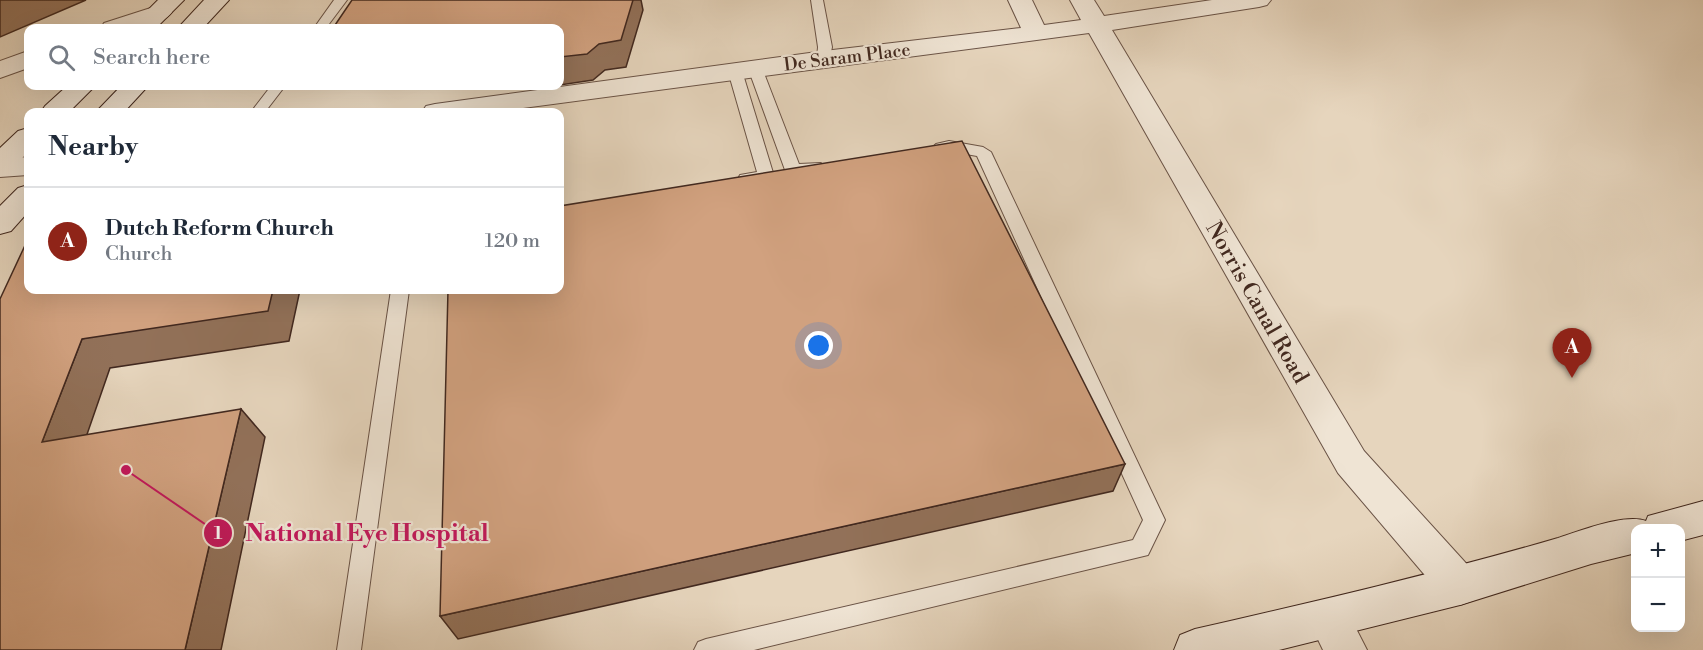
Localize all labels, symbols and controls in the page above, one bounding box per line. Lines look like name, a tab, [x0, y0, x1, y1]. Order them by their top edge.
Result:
search box	[24, 24, 564, 90]
street label: De Saram Place	[782, 38, 912, 77]
icon: search	[45, 41, 78, 74]
text: Search here	[93, 44, 210, 71]
text: Nearby	[48, 131, 138, 163]
text: Dutch Reform Church	[105, 215, 334, 242]
street label: Norris Canal Road	[1199, 217, 1314, 389]
text: A	[60, 229, 75, 254]
text: 120 m	[485, 229, 540, 254]
text: Church	[105, 242, 172, 267]
pin: A	[1552, 328, 1592, 378]
your location	[804, 331, 833, 360]
callout: National Eye Hospital	[203, 512, 501, 554]
text: National Eye Hospital	[245, 519, 489, 549]
text: 1	[214, 522, 223, 545]
map controls	[1631, 524, 1685, 632]
button: +	[1631, 524, 1685, 578]
button: −	[1631, 578, 1685, 632]

